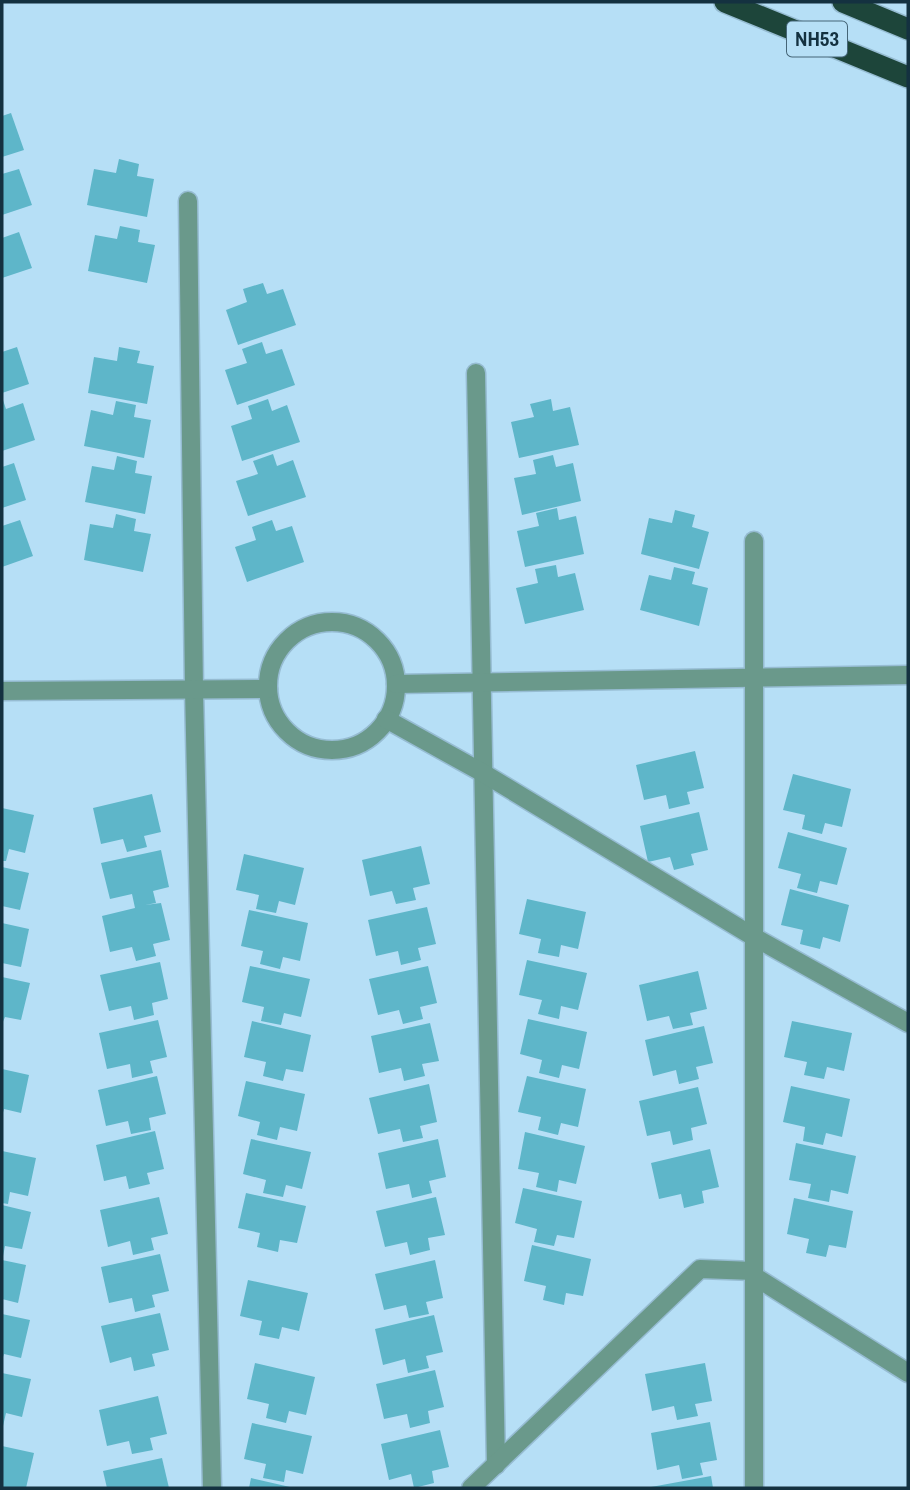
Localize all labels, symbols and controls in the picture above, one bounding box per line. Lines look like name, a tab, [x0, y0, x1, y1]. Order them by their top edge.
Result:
road number: NH53	[787, 22, 847, 56]

